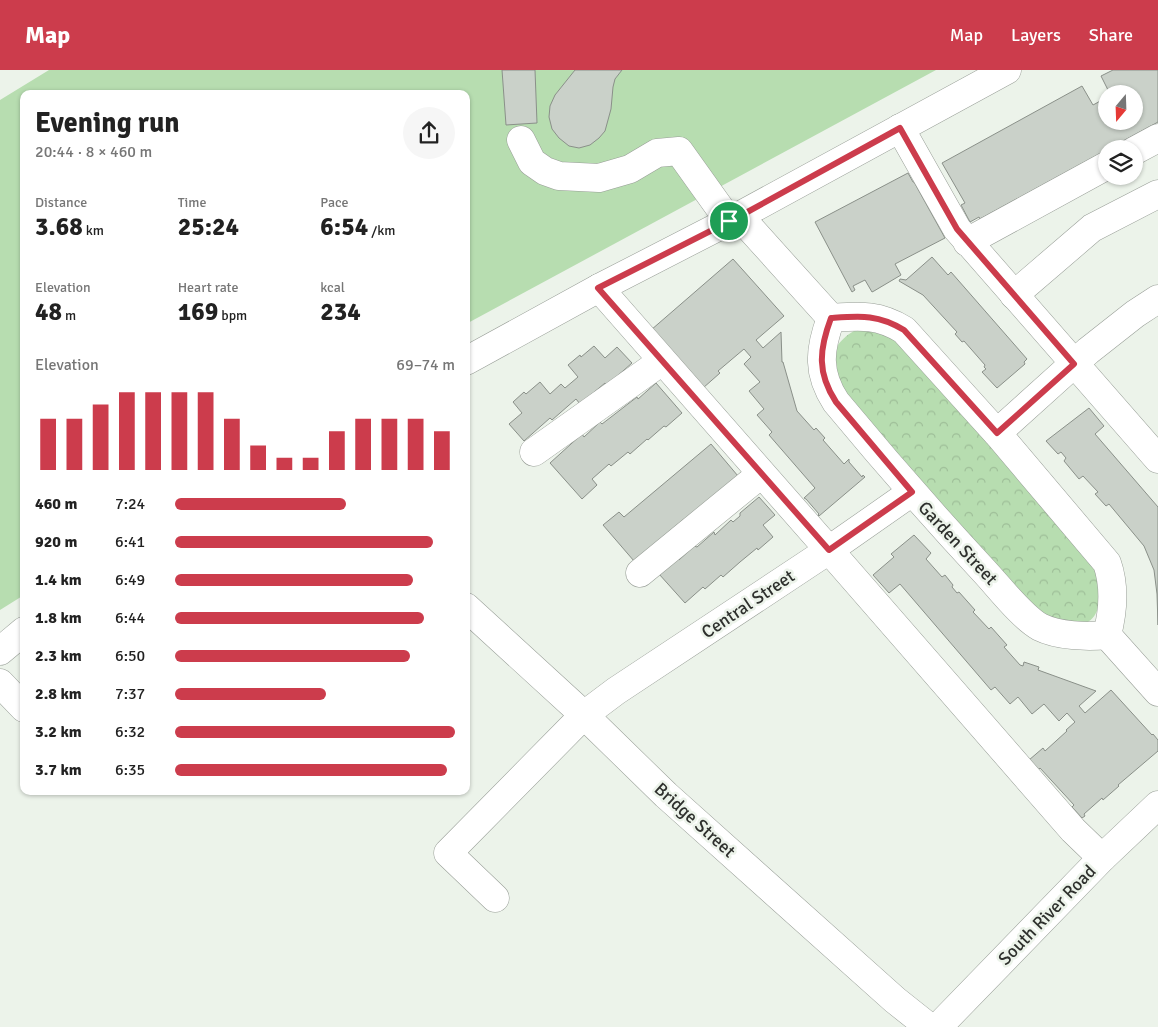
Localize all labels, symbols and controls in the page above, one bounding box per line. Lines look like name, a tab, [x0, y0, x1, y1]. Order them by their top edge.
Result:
text: Map	[25, 20, 70, 50]
text: Map	[950, 24, 983, 46]
text: Layers	[1011, 24, 1061, 46]
text: Share	[1089, 24, 1133, 46]
north arrow	[1098, 85, 1142, 130]
map controls	[1098, 85, 1143, 185]
text: Evening run	[35, 106, 180, 140]
button: share	[403, 107, 455, 159]
button: layers	[1098, 140, 1143, 185]
text: 20:44 · 8 × 460 m	[35, 142, 152, 162]
text: Distance	[35, 194, 87, 211]
text: Time	[178, 194, 207, 211]
text: Pace	[320, 194, 349, 211]
pin	[708, 200, 750, 242]
icon: arrive	[715, 207, 743, 235]
text: 3.68	[35, 211, 83, 242]
text: 25:24	[178, 211, 239, 242]
text: 6:54	[320, 211, 368, 242]
text: km	[83, 222, 104, 239]
text: /km	[368, 222, 395, 239]
text: Elevation	[35, 279, 91, 296]
text: Heart rate	[178, 279, 238, 296]
text: kcal	[320, 279, 345, 296]
text: 48	[35, 296, 62, 327]
text: 169	[178, 296, 218, 327]
text: 234	[320, 296, 361, 327]
text: m	[62, 307, 76, 324]
text: bpm	[218, 307, 247, 324]
text: Elevation	[35, 355, 99, 375]
text: 69–74 m	[396, 355, 455, 375]
text: 460 m	[35, 494, 77, 514]
text: 7:24	[115, 494, 145, 514]
street label: Garden Street	[914, 497, 1002, 589]
text: 920 m	[35, 532, 77, 552]
text: 6:41	[115, 532, 145, 552]
street label: Central Street	[697, 565, 799, 643]
text: 1.4 km	[35, 570, 82, 590]
text: 6:49	[115, 570, 145, 590]
text: 1.8 km	[35, 608, 82, 628]
text: 6:44	[115, 608, 145, 628]
text: 2.3 km	[35, 646, 82, 666]
text: 6:50	[115, 646, 145, 666]
text: 2.8 km	[35, 684, 82, 704]
text: 7:37	[115, 684, 145, 704]
text: 3.2 km	[35, 722, 82, 742]
text: 6:32	[115, 722, 145, 742]
text: 3.7 km	[35, 760, 82, 780]
text: 6:35	[115, 760, 145, 780]
street label: Bridge Street	[650, 778, 740, 862]
street label: South River Road	[994, 860, 1100, 970]

